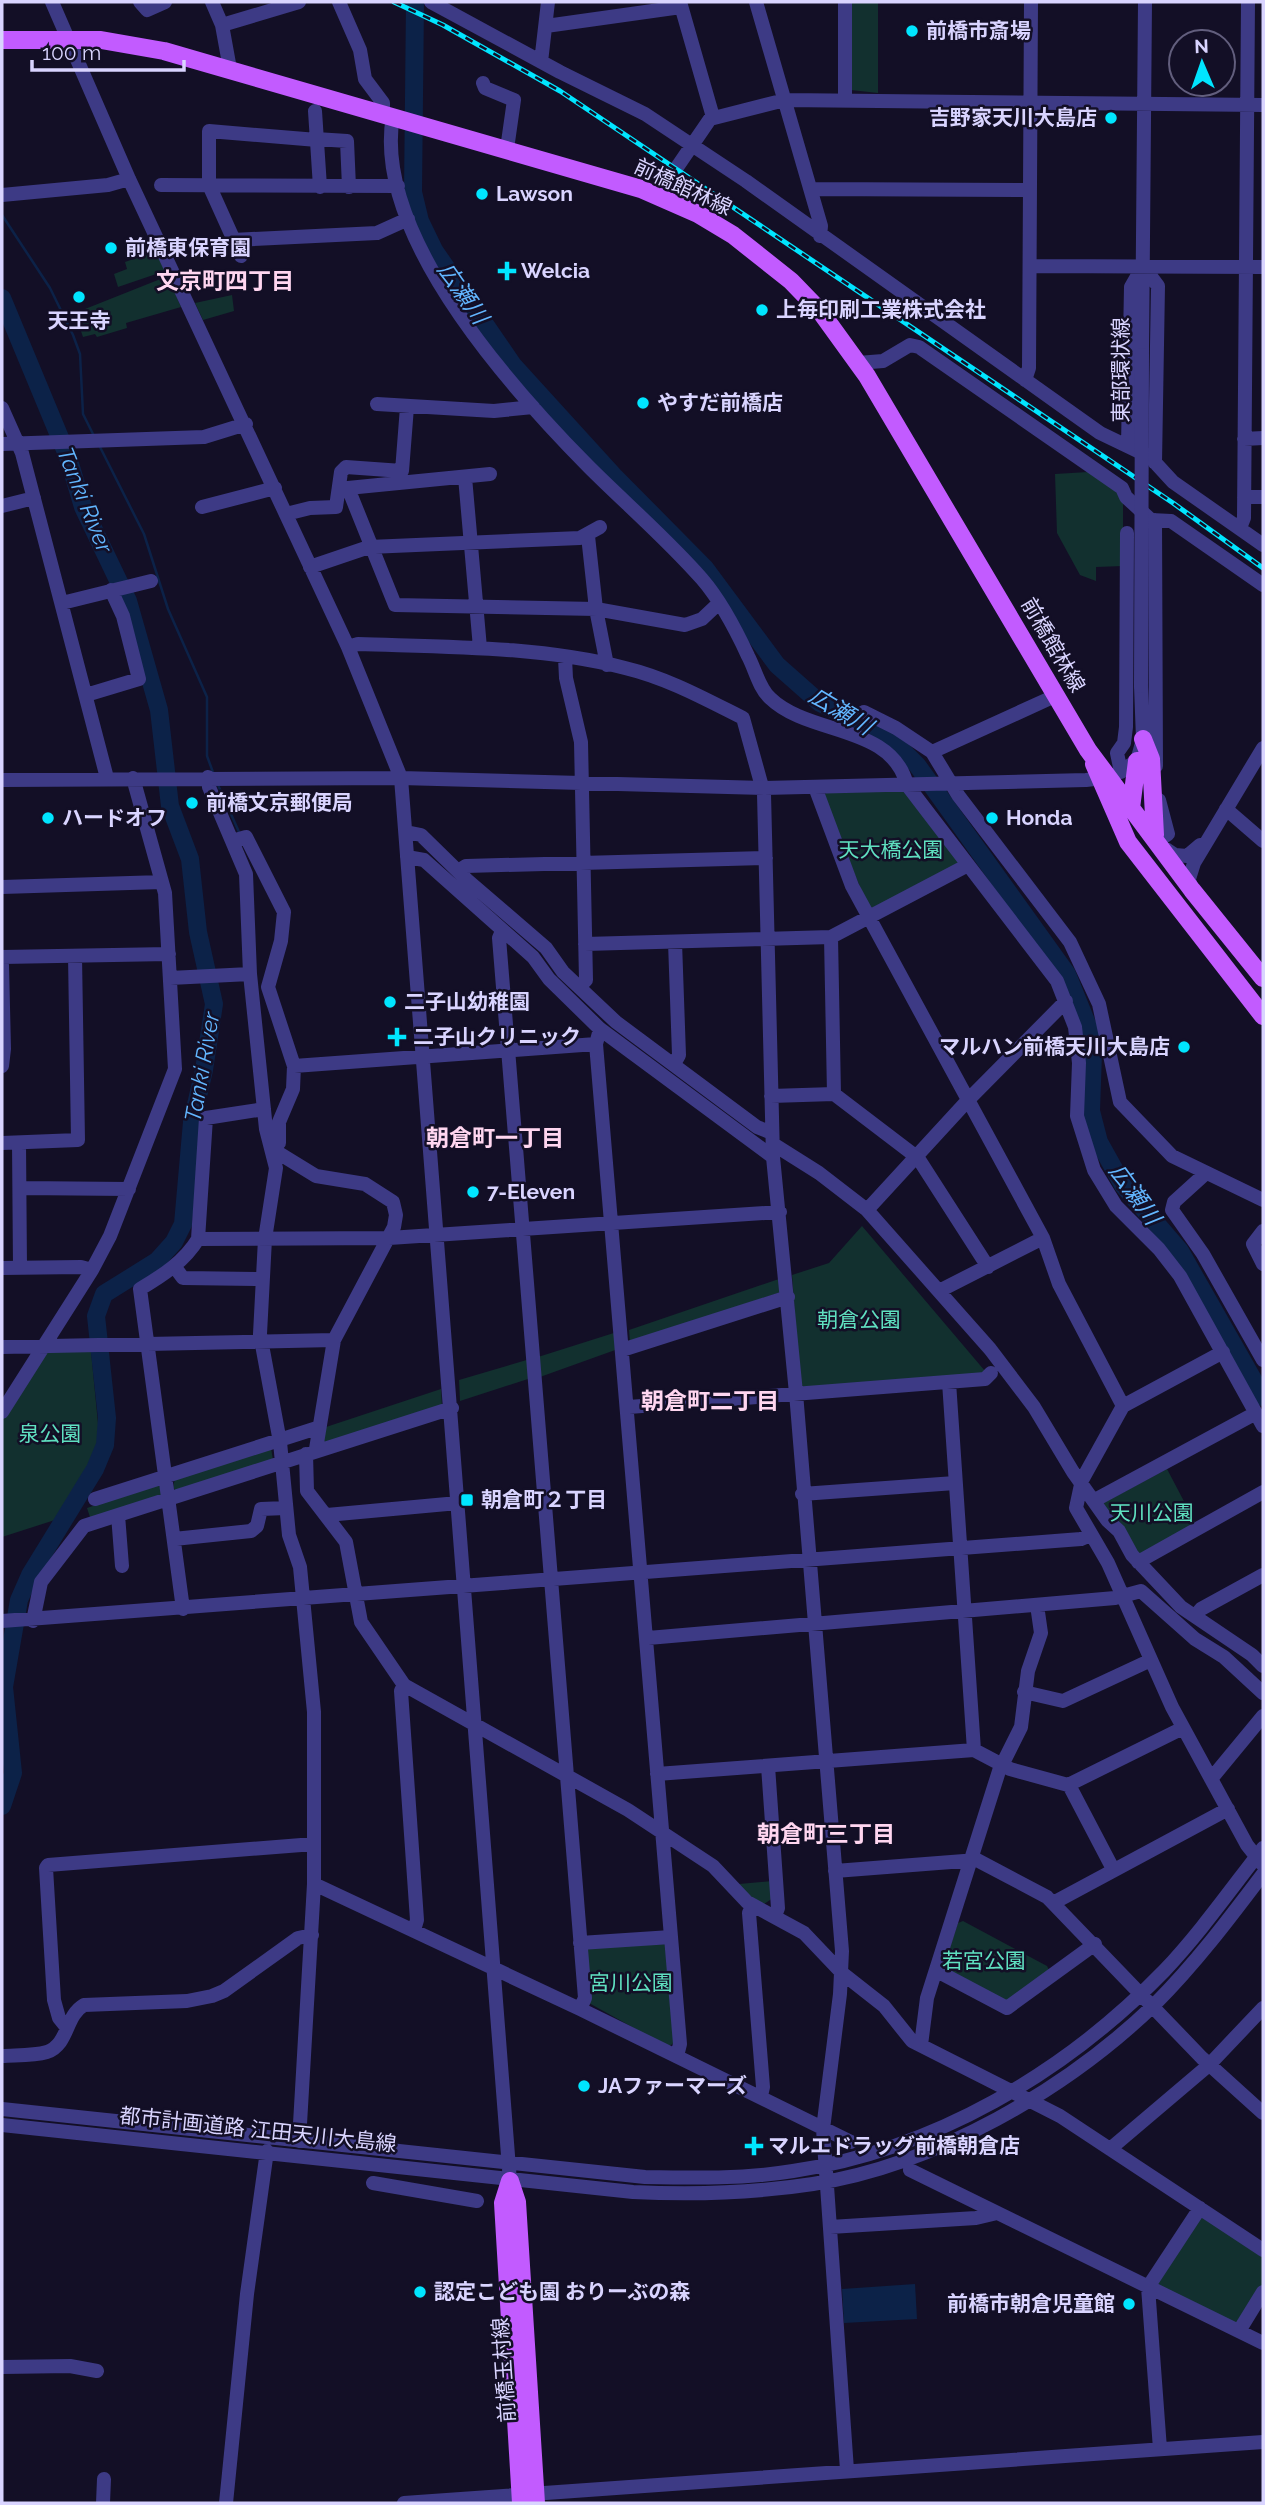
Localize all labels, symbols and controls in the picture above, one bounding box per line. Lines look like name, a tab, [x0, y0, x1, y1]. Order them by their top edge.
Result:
place label: 前橋市斎場	[926, 18, 1031, 43]
marker: 前橋市斎場	[904, 23, 920, 39]
scale bar	[32, 28, 184, 72]
north arrow	[1167, 28, 1237, 98]
text: N	[1194, 35, 1209, 57]
text: 100 m	[42, 40, 101, 65]
place label: 吉野家天川大島店	[929, 105, 1097, 130]
marker: 吉野家天川大島店	[1103, 110, 1119, 126]
street label: 前橋館林線	[630, 153, 736, 220]
place label: Lawson	[496, 181, 573, 206]
marker: Lawson	[474, 186, 490, 202]
place label: 前橋東保育園	[125, 235, 251, 260]
marker: 前橋東保育園	[103, 240, 119, 256]
water label: 広瀬川	[433, 257, 496, 331]
place label: Welcia	[521, 258, 590, 283]
marker: Welcia	[499, 263, 515, 279]
district label: 文京町四丁目	[156, 267, 294, 294]
marker: 天王寺	[71, 289, 87, 305]
place label: 上毎印刷工業株式会社	[776, 297, 986, 322]
marker: 上毎印刷工業株式会社	[754, 302, 770, 318]
place label: 天王寺	[48, 308, 111, 333]
street label: 東部環状線	[1108, 318, 1133, 423]
place label: やすだ前橋店	[657, 390, 783, 415]
marker: やすだ前橋店	[635, 395, 651, 411]
water label: Tanki River	[52, 443, 119, 557]
street label: 前橋館林線	[1016, 593, 1091, 696]
water label: 広瀬川	[805, 681, 880, 741]
place label: 前橋文京郵便局	[206, 790, 353, 815]
marker: 前橋文京郵便局	[184, 795, 200, 811]
place label: ハードオフ	[62, 805, 167, 830]
place label: Honda	[1006, 805, 1072, 830]
marker: ハードオフ	[40, 810, 56, 826]
marker: Honda	[984, 810, 1000, 826]
park label: 天大橋公園	[839, 837, 944, 862]
place label: 二子山幼稚園	[404, 989, 530, 1014]
marker: 二子山幼稚園	[382, 994, 398, 1010]
water label: Tanki River	[179, 1009, 225, 1124]
place label: 二子山クリニック	[413, 1024, 581, 1049]
marker: 二子山クリニック	[387, 1027, 407, 1047]
place label: マルハン前橋天川大島店	[939, 1034, 1170, 1059]
marker: マルハン前橋天川大島店	[1176, 1039, 1192, 1055]
district label: 朝倉町一丁目	[426, 1124, 564, 1151]
water label: 広瀬川	[1104, 1158, 1168, 1232]
place label: 7-Eleven	[487, 1179, 575, 1204]
marker: 7-Eleven	[465, 1184, 481, 1200]
park label: 朝倉公園	[817, 1307, 901, 1332]
district label: 朝倉町二丁目	[641, 1387, 779, 1414]
park label: 泉公園	[19, 1421, 82, 1446]
place label: 朝倉町２丁目	[481, 1487, 607, 1512]
marker: 朝倉町２丁目	[459, 1492, 475, 1508]
park label: 天川公園	[1110, 1500, 1194, 1525]
district label: 朝倉町三丁目	[757, 1820, 895, 1847]
park label: 若宮公園	[942, 1948, 1026, 1973]
park label: 宮川公園	[589, 1970, 673, 1995]
place label: JAファーマーズ	[598, 2073, 747, 2098]
marker: JAファーマーズ	[576, 2078, 592, 2094]
street label: 都市計画道路 江田天川大島線	[118, 2103, 398, 2156]
place label: マルエドラッグ前橋朝倉店	[768, 2133, 1020, 2158]
marker: マルエドラッグ前橋朝倉店	[746, 2138, 762, 2154]
place label: 認定こども園 おりーぶの森	[434, 2279, 690, 2304]
marker: 認定こども園 おりーぶの森	[412, 2284, 428, 2300]
place label: 前橋市朝倉児童館	[947, 2291, 1115, 2316]
marker: 前橋市朝倉児童館	[1121, 2296, 1137, 2312]
street label: 前橋玉村線	[487, 2317, 520, 2423]

